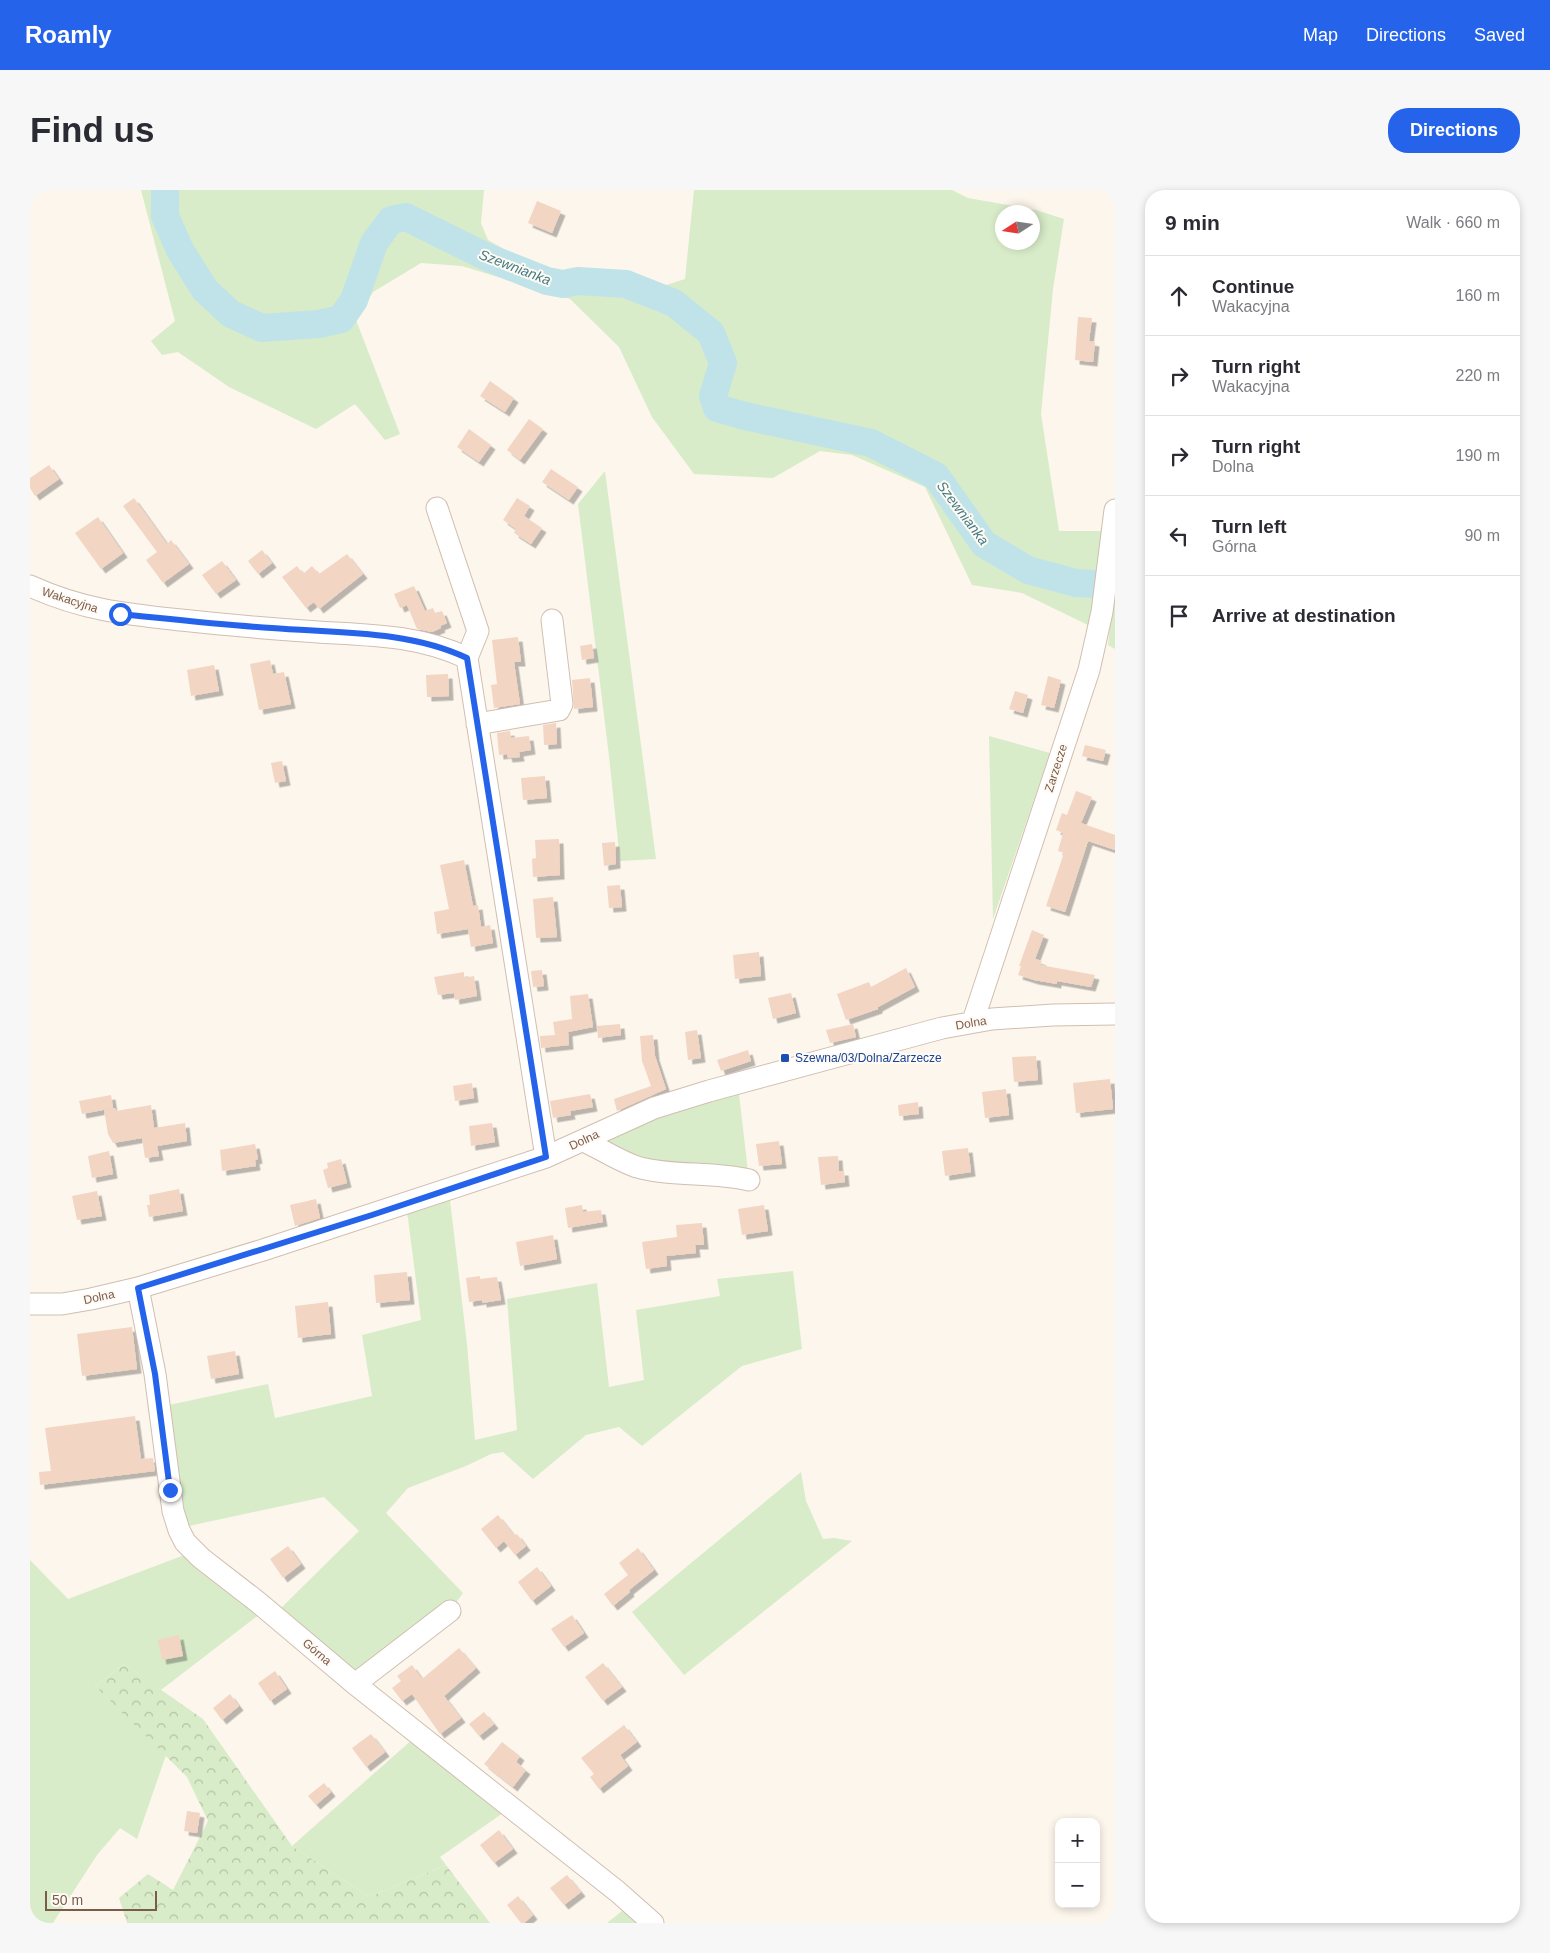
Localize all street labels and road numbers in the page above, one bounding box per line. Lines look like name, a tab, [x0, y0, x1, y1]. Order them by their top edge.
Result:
street label: Wakacyjna	[40, 584, 100, 616]
street label: Zarzecze	[1042, 742, 1070, 794]
street label: Dolna	[954, 1013, 988, 1033]
street label: Dolna	[567, 1127, 601, 1153]
street label: Dolna	[82, 1287, 116, 1307]
street label: Górna	[300, 1636, 335, 1668]

